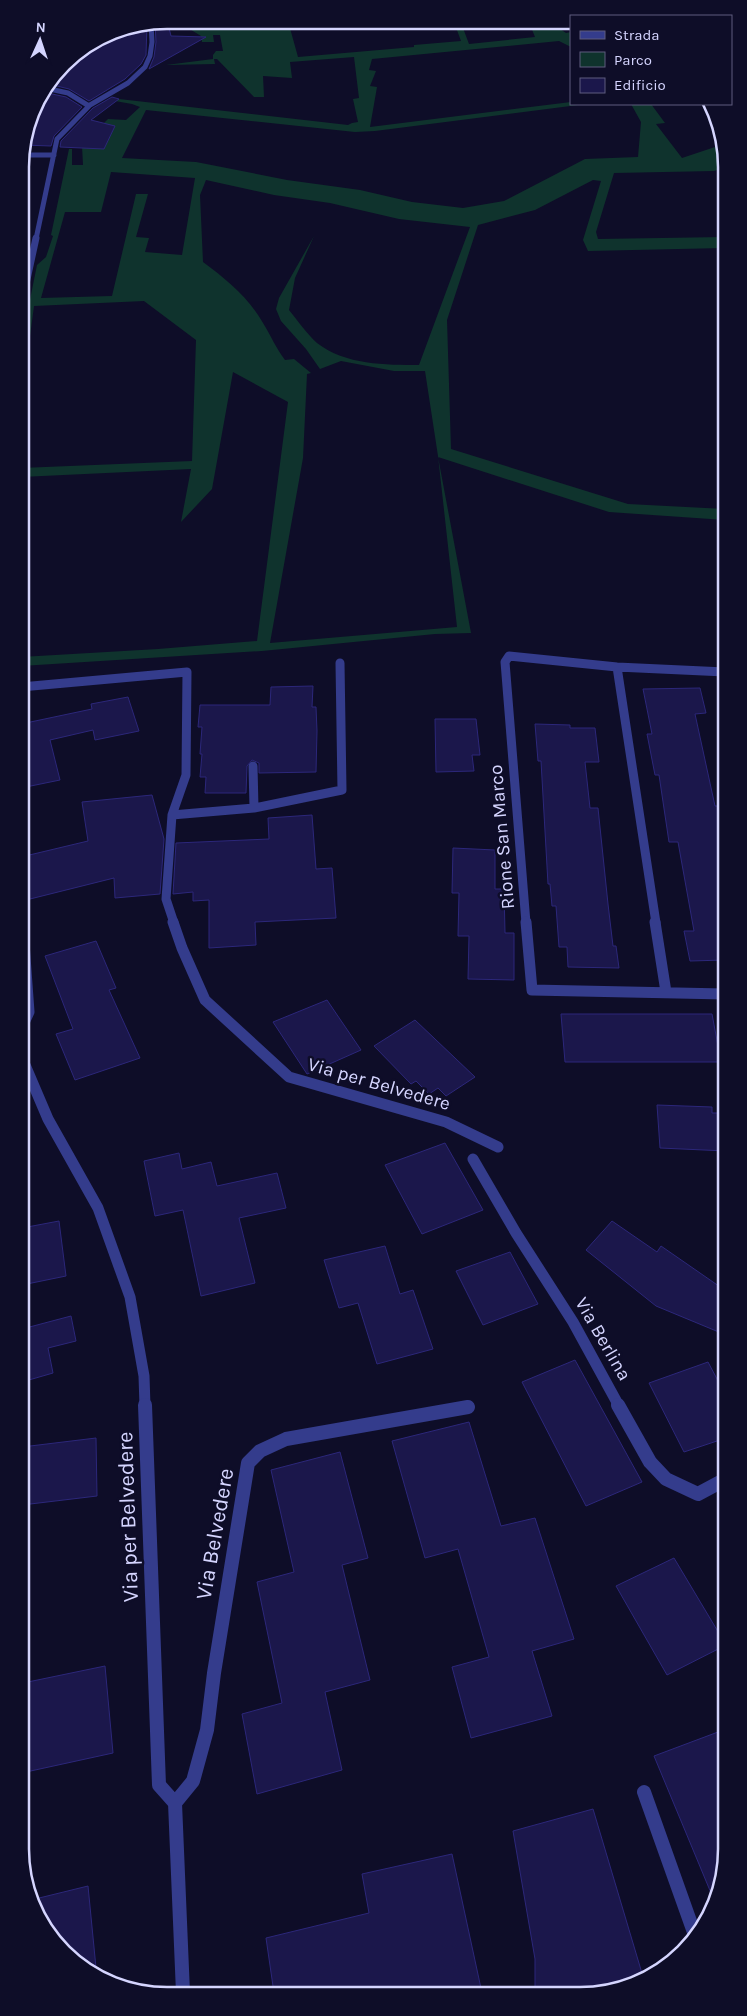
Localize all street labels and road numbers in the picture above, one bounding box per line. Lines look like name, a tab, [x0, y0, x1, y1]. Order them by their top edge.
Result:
street label: Rione San Marco	[485, 764, 519, 910]
street label: Via per Belvedere	[305, 1053, 453, 1115]
street label: Via Berlina	[570, 1293, 636, 1385]
street label: Via per Belvedere	[112, 1431, 144, 1603]
street label: Via Belvedere	[191, 1466, 239, 1602]

